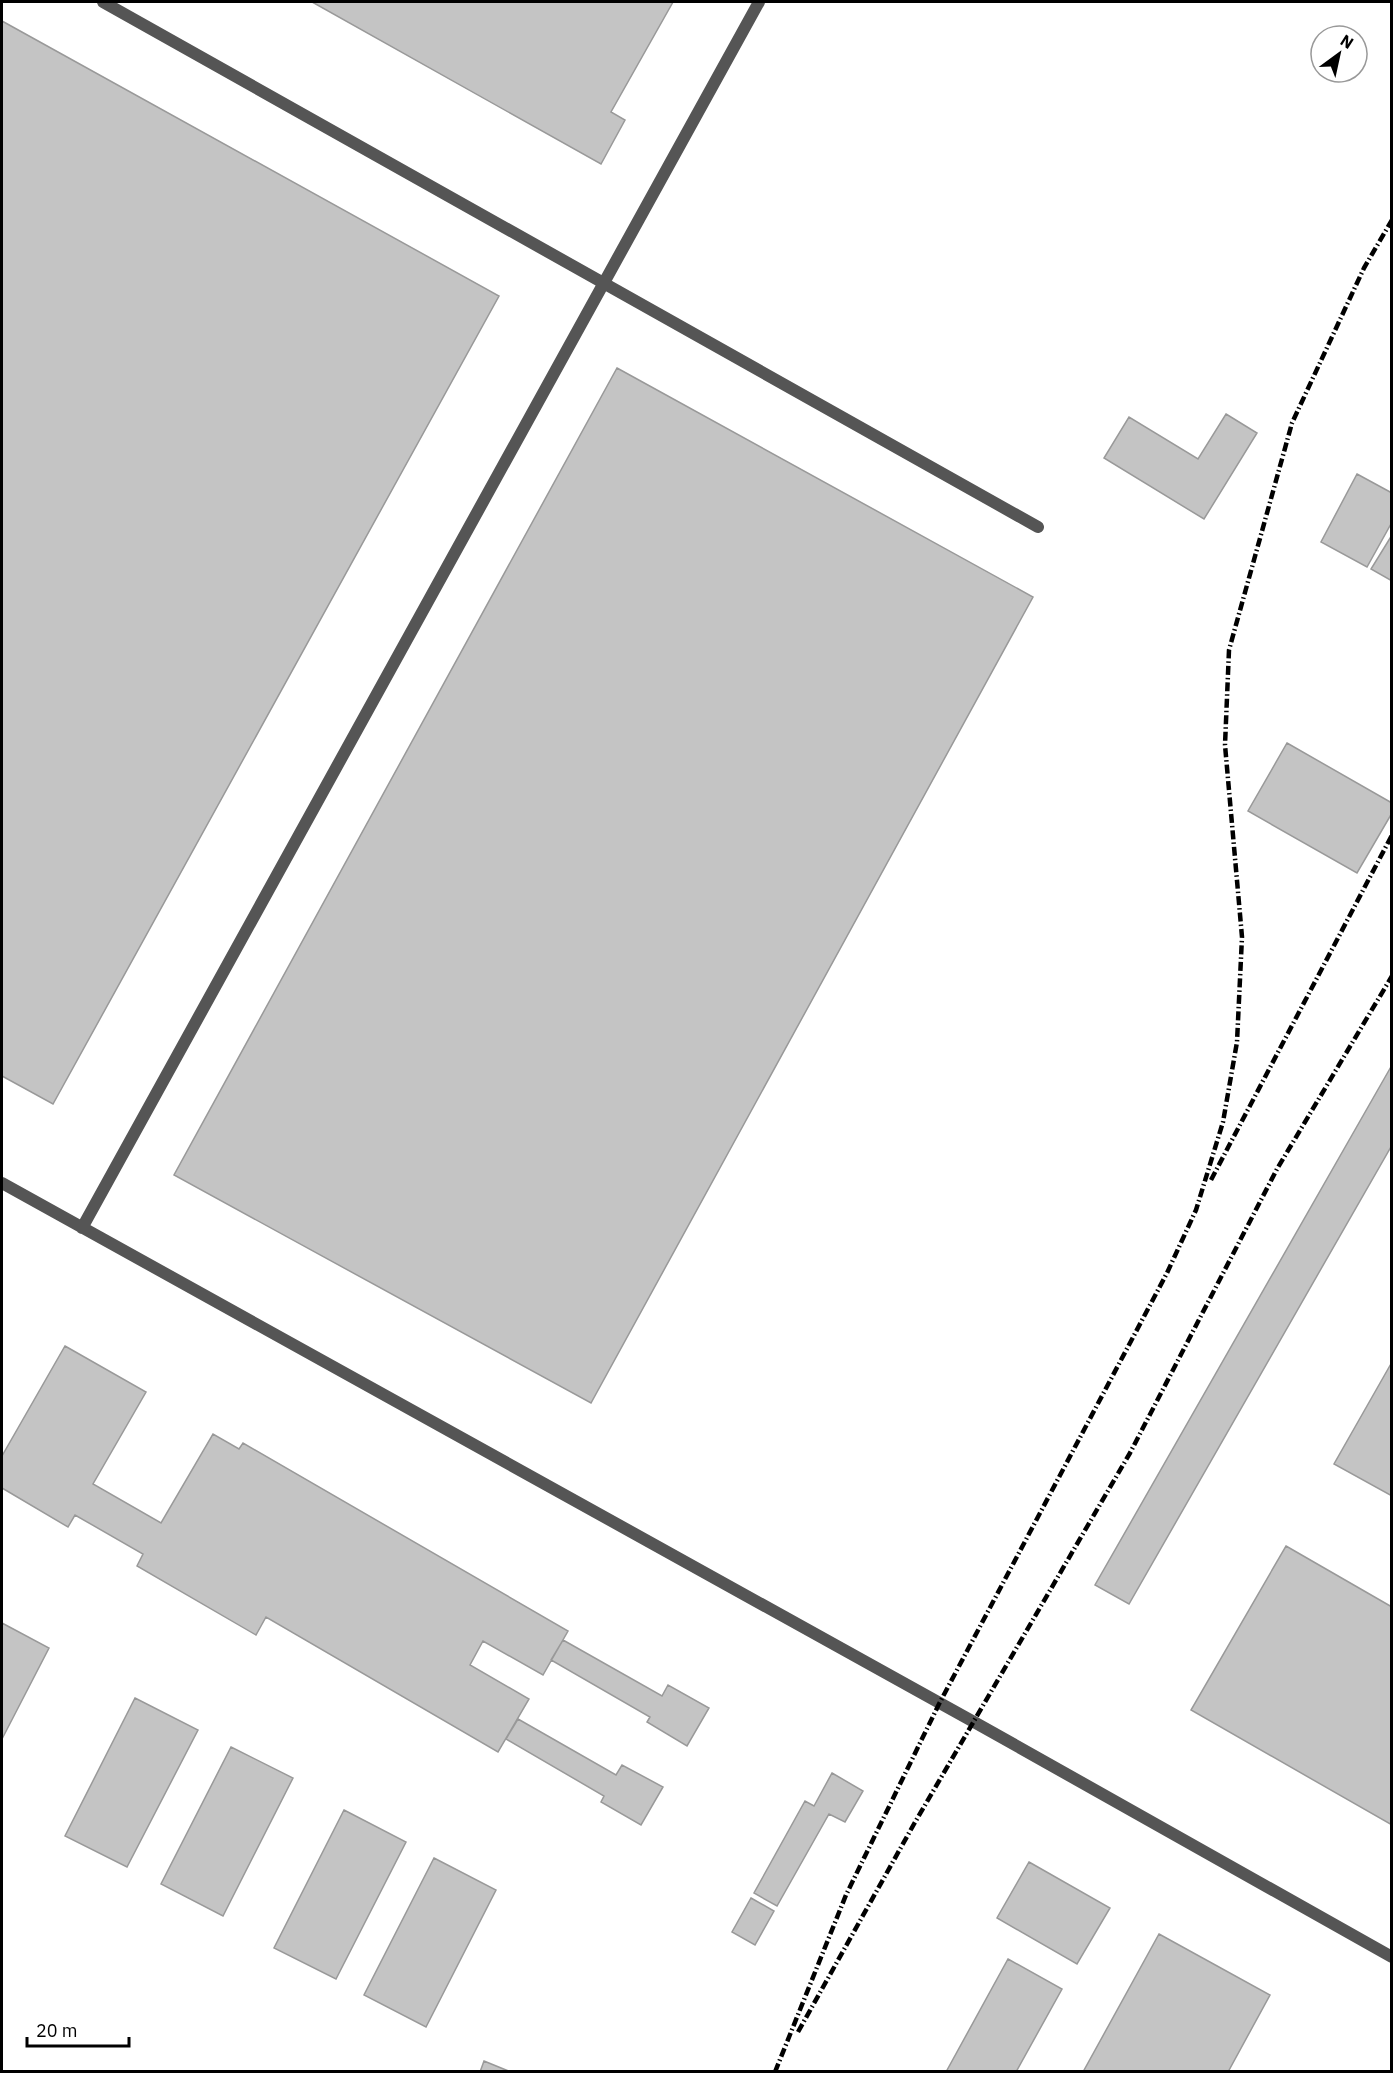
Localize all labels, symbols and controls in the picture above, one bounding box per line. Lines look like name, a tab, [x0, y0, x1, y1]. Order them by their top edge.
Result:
north arrow	[1309, 24, 1369, 84]
text: N	[1337, 30, 1357, 53]
scale bar	[27, 2010, 129, 2048]
text: 20 m	[36, 2019, 78, 2042]

